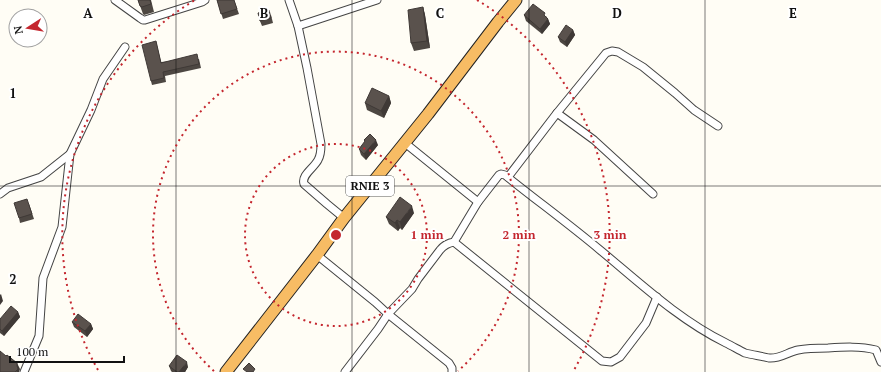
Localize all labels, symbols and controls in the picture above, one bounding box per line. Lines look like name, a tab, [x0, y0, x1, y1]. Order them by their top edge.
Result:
text: A	[83, 4, 93, 22]
text: B	[260, 4, 268, 22]
text: C	[436, 4, 444, 22]
text: D	[612, 4, 622, 22]
text: E	[789, 4, 797, 22]
north arrow	[8, 8, 48, 48]
text: N	[10, 24, 26, 36]
text: 1	[9, 84, 17, 102]
road number: RNIE 3	[346, 176, 394, 196]
text: 1 min	[411, 227, 444, 242]
text: 2 min	[503, 227, 536, 242]
text: 3 min	[594, 227, 627, 242]
centre of rings	[329, 228, 343, 242]
text: 2	[9, 270, 17, 288]
scale bar	[10, 338, 124, 364]
text: 100 m	[16, 344, 49, 359]

